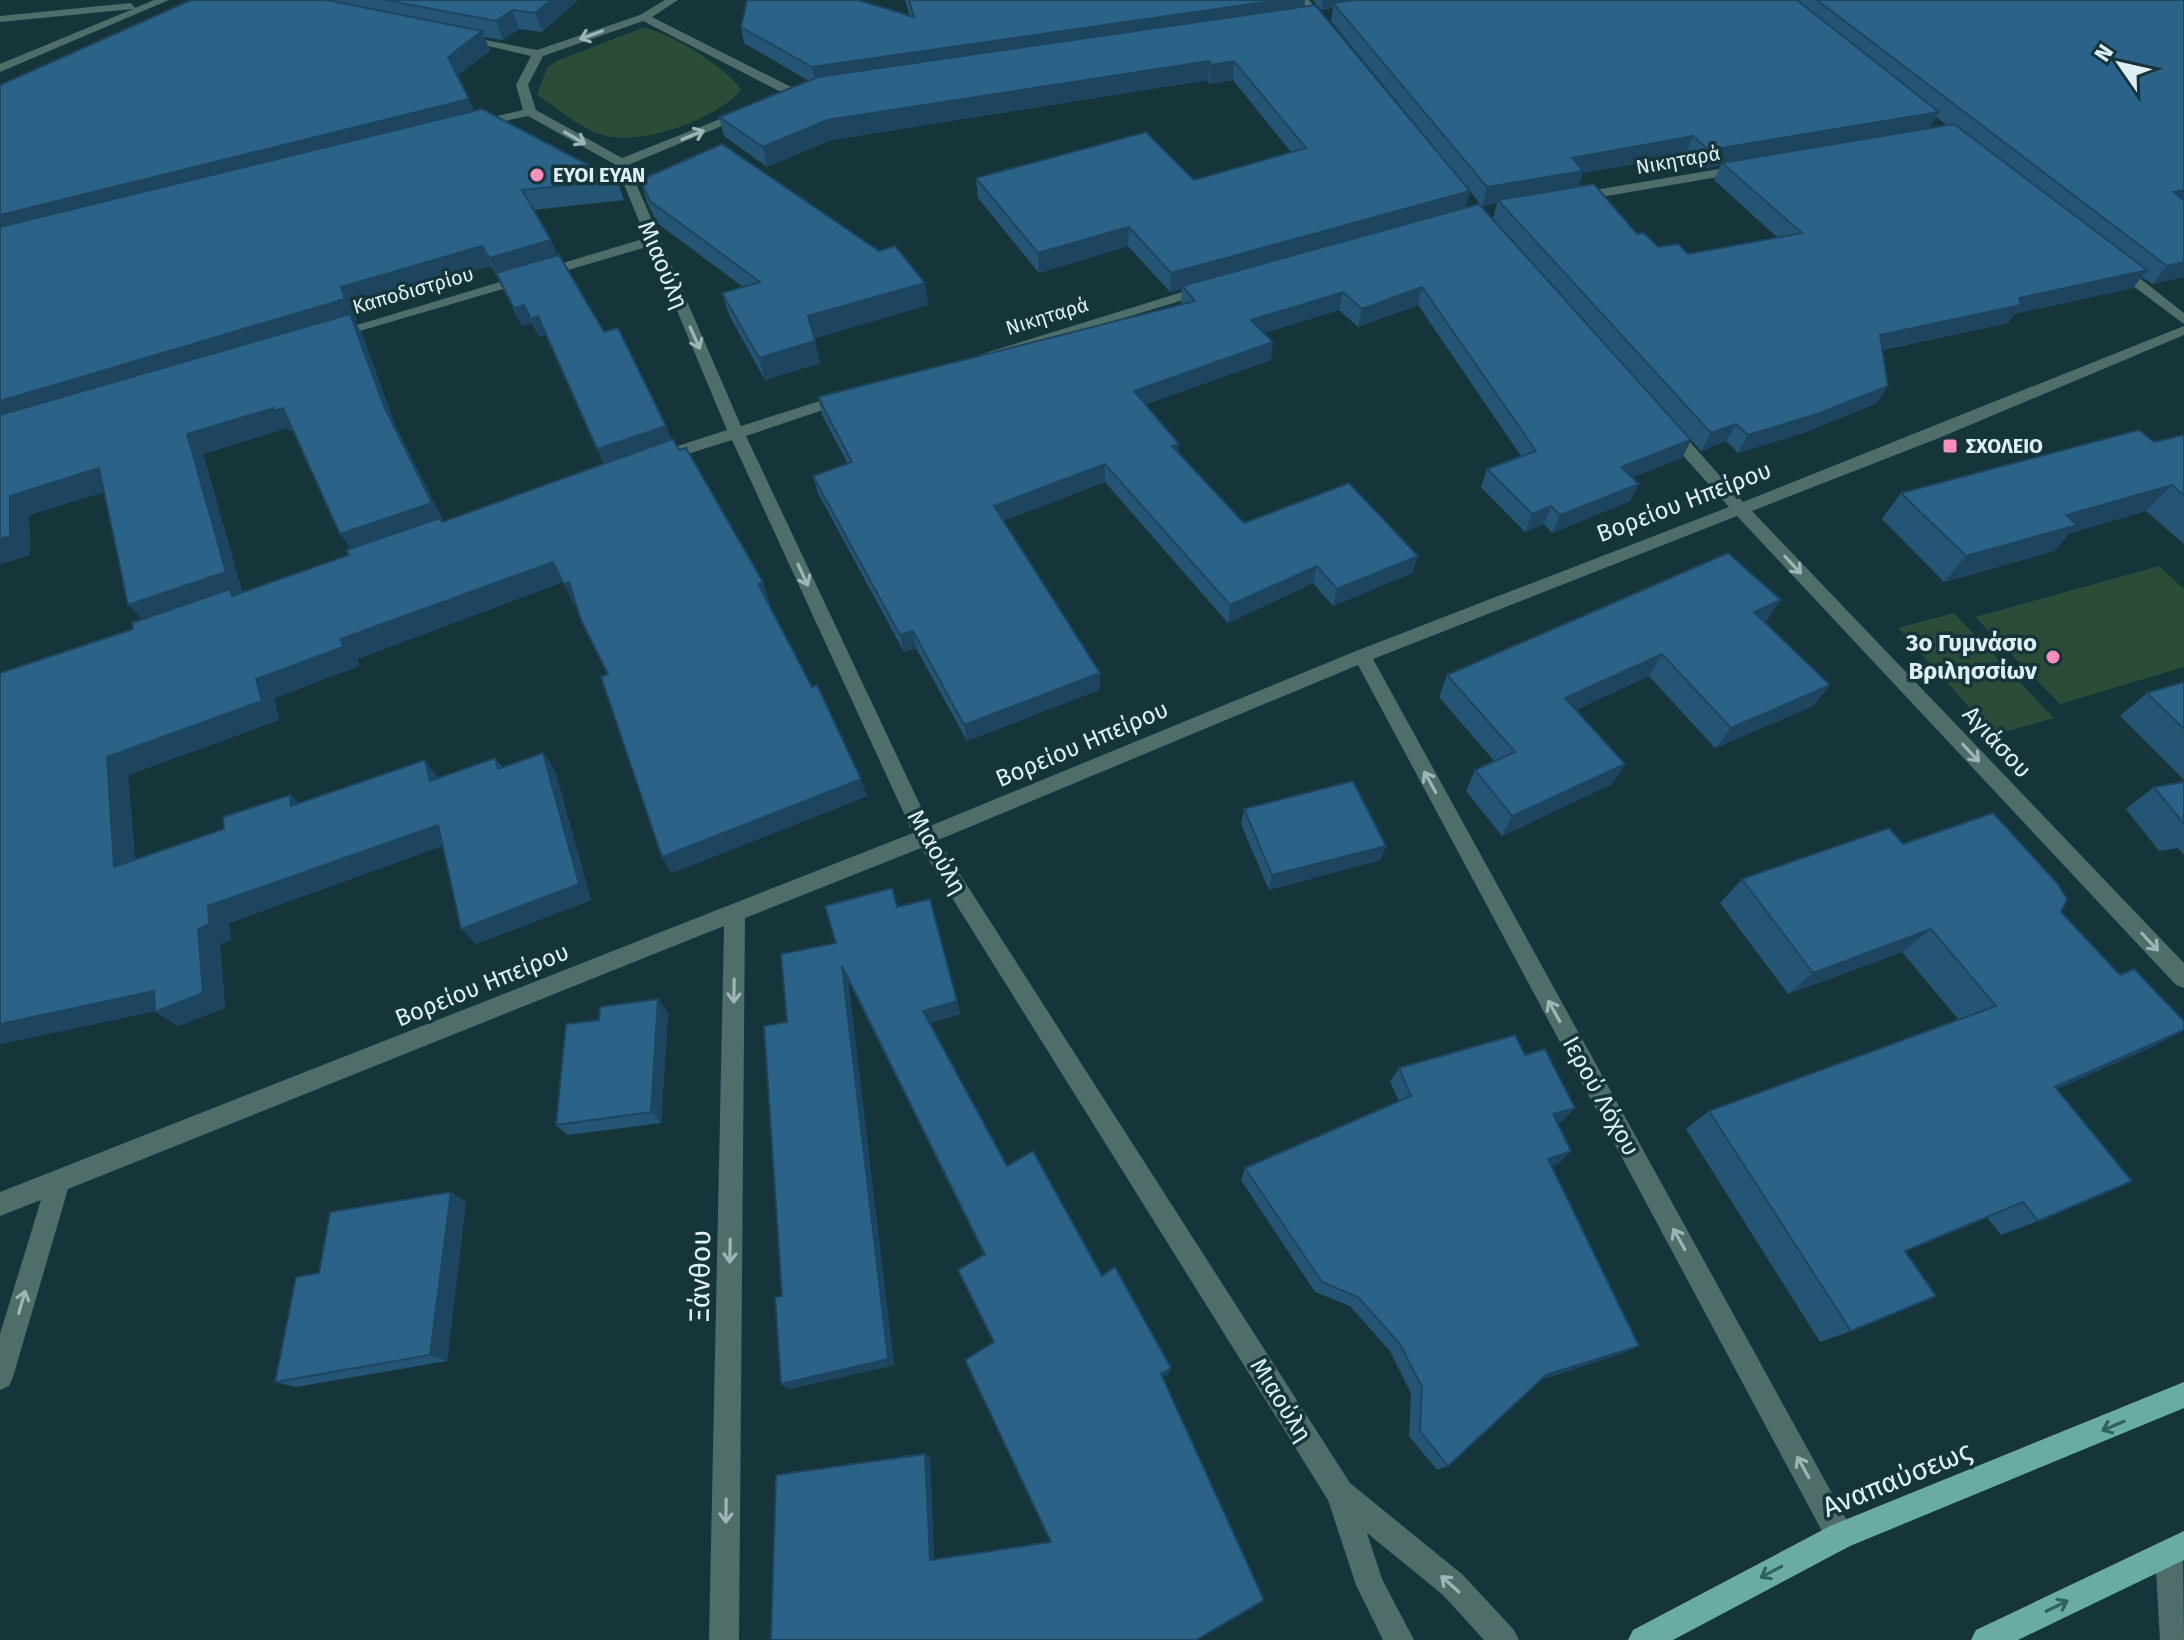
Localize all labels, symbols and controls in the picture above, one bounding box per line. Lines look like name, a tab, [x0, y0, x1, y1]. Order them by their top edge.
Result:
north arrow	[2080, 24, 2160, 104]
one-way arrow	[579, 29, 604, 44]
text: N	[2089, 39, 2119, 67]
one-way arrow	[680, 126, 705, 141]
one-way arrow	[563, 130, 586, 146]
street label: Νικηταρά	[1634, 141, 1722, 179]
place label: ΕΥΟΙ ΕΥΑΝ	[553, 163, 645, 187]
marker: ΕΥΟΙ ΕΥΑΝ	[528, 166, 546, 184]
street label: Μιαούλη	[632, 217, 694, 313]
street label: Καποδιστρίου	[350, 261, 476, 319]
street label: Νικηταρά	[1003, 292, 1091, 340]
one-way arrow	[688, 326, 703, 350]
place label: ΣΧΟΛΕΙΟ	[1966, 434, 2043, 458]
marker: ΣΧΟΛΕΙΟ	[1941, 437, 1959, 455]
street label: Βορείου Ηπείρου	[1593, 456, 1775, 548]
one-way arrow	[1783, 554, 1801, 574]
one-way arrow	[796, 563, 811, 587]
place label: 3ο Γυμνάσιο Βριλησσίων	[1905, 629, 2038, 685]
marker: 3ο Γυμνάσιο Βριλησσίων	[2044, 648, 2062, 666]
street label: Βορείου Ηπείρου	[991, 695, 1173, 793]
street label: Αγιάσου	[1957, 700, 2037, 784]
one-way arrow	[1962, 743, 1980, 763]
one-way arrow	[1422, 771, 1437, 795]
street label: Μιαούλη	[902, 805, 972, 899]
one-way arrow	[2141, 932, 2160, 952]
street label: Βορείου Ηπείρου	[391, 937, 573, 1033]
one-way arrow	[726, 977, 742, 1004]
one-way arrow	[1546, 999, 1562, 1023]
street label: Ιερού Λόχου	[1557, 1031, 1645, 1161]
one-way arrow	[1670, 1228, 1686, 1251]
street label: Ξάνθου	[683, 1230, 717, 1322]
one-way arrow	[722, 1237, 738, 1264]
one-way arrow	[15, 1289, 30, 1315]
street label: Μιαούλη	[1244, 1353, 1318, 1447]
one-way arrow	[2101, 1420, 2126, 1435]
street label: Αναπαύσεως	[1817, 1434, 1977, 1524]
one-way arrow	[1795, 1456, 1810, 1480]
one-way arrow	[718, 1497, 734, 1524]
one-way arrow	[1760, 1565, 1784, 1581]
one-way arrow	[1440, 1574, 1460, 1593]
one-way arrow	[2044, 1598, 2068, 1613]

